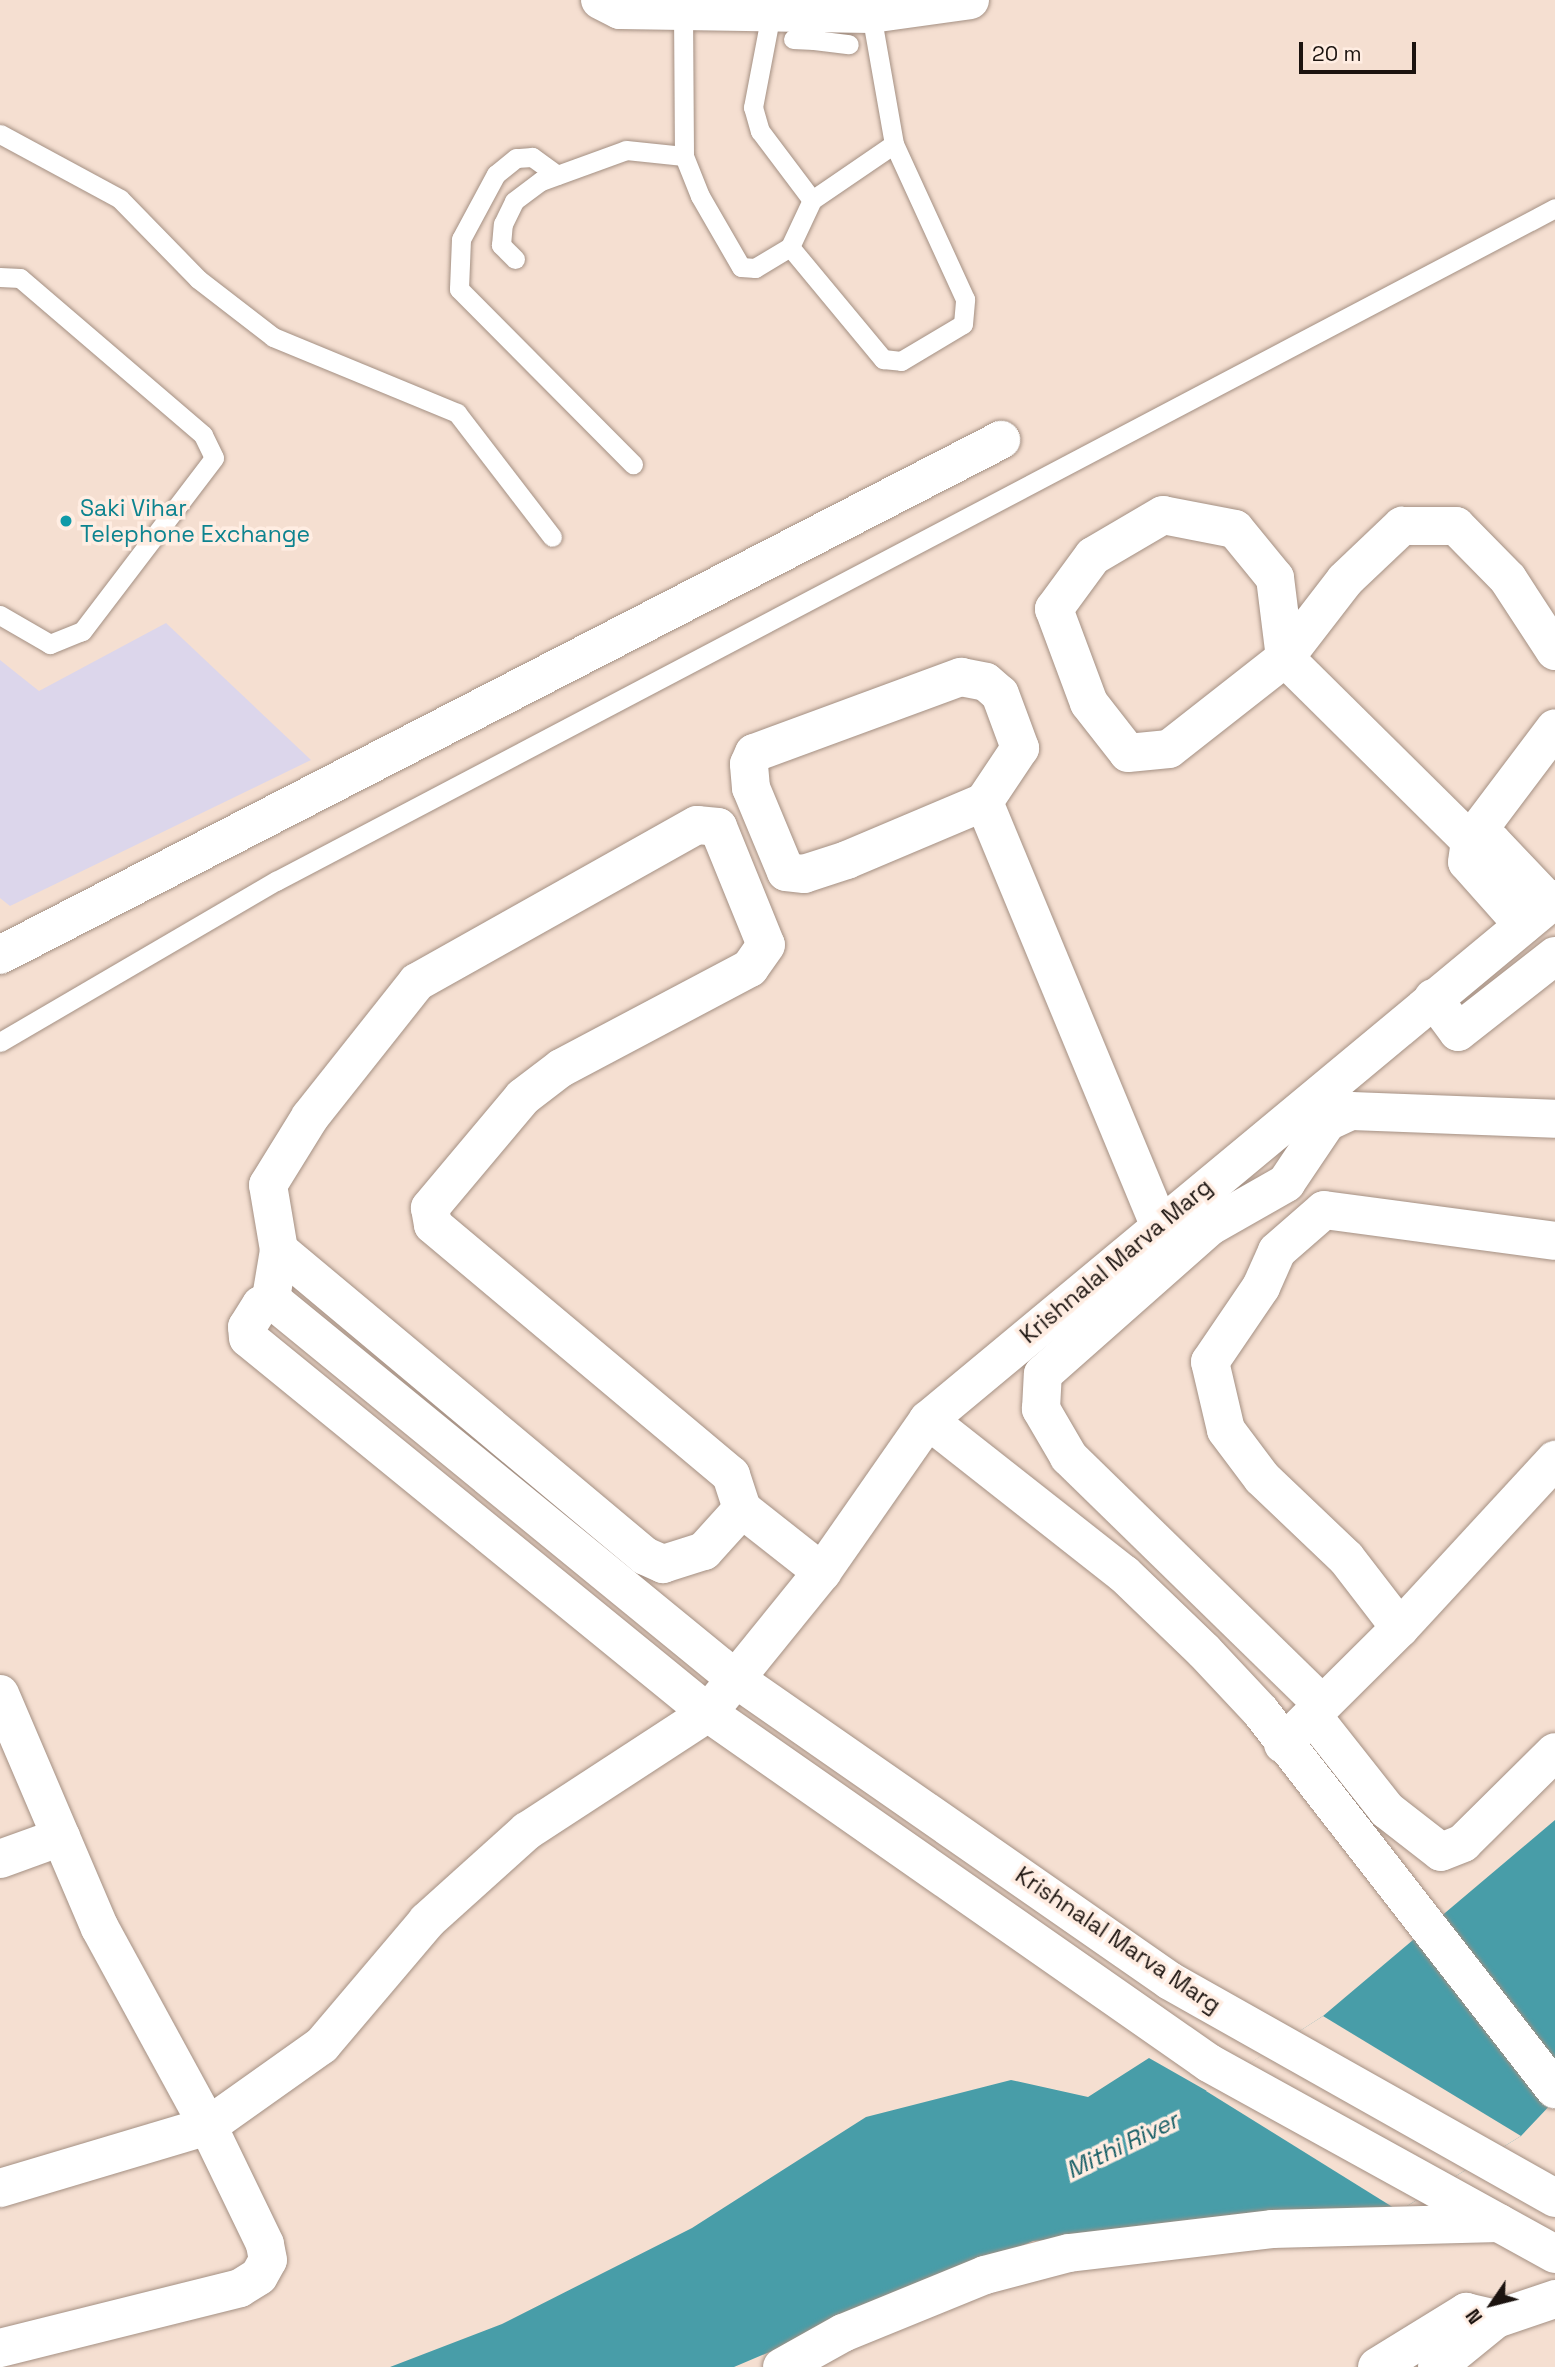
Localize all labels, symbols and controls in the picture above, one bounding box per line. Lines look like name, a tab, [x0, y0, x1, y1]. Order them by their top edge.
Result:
scale bar	[1303, 28, 1420, 72]
text: 20 m	[1312, 40, 1362, 67]
place label: Saki Vihar Telephone Exchange	[80, 494, 310, 548]
marker: Saki Vihar Telephone Exchange	[58, 513, 74, 529]
street label: Krishnalal Marva Marg	[1015, 1173, 1217, 1349]
street label: Krishnalal Marva Marg	[1010, 1861, 1226, 2019]
water label: Mithi River	[1061, 2105, 1183, 2185]
north arrow	[1457, 2269, 1527, 2339]
text: N	[1461, 2304, 1488, 2329]

